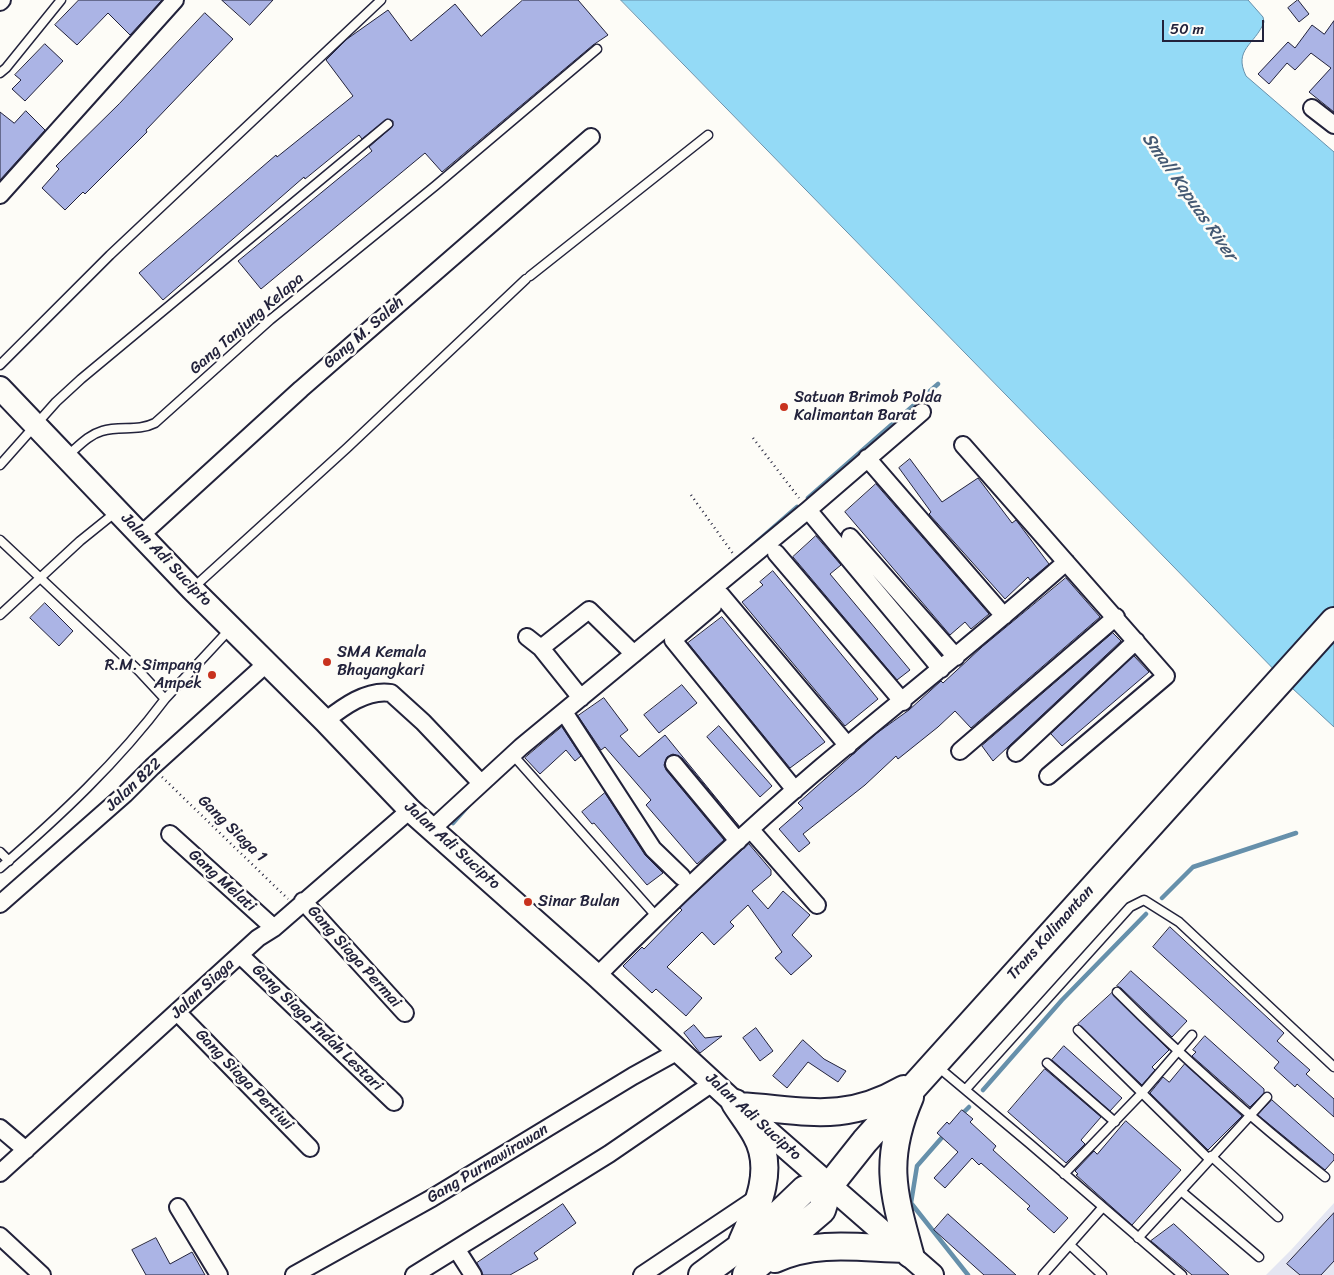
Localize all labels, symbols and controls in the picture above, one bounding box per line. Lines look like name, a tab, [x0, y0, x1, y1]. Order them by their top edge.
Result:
scale bar	[1164, 10, 1266, 42]
text: 50 m	[1170, 16, 1204, 42]
water label: Small Kapuas River	[1137, 129, 1241, 265]
street label: Gang Tanjung Kelapa	[186, 269, 308, 379]
street label: Gang M. Saleh	[320, 293, 408, 373]
place label: Satuan Brimob Polda Kalimantan Barat	[794, 388, 942, 426]
marker: Satuan Brimob Polda Kalimantan Barat	[778, 401, 790, 413]
street label: Jalan Adi Sucipto	[117, 509, 215, 611]
place label: SMA Kemala Bhayangkari	[337, 643, 426, 681]
place label: R.M. Simpang Ampek	[105, 656, 202, 694]
marker: SMA Kemala Bhayangkari	[321, 656, 333, 668]
marker: R.M. Simpang Ampek	[206, 669, 218, 681]
street label: Jalan 822	[102, 754, 166, 816]
street label: Gang Siaga 1	[194, 791, 270, 867]
street label: Jalan Adi Sucipto	[400, 798, 504, 894]
street label: Gang Melati	[184, 846, 260, 916]
street label: Trans Kalimantan	[1003, 882, 1099, 984]
place label: Sinar Bulan	[538, 892, 620, 912]
marker: Sinar Bulan	[522, 896, 534, 908]
street label: Gang Siaga Permai	[303, 902, 405, 1012]
street label: Jalan Siaga	[167, 955, 239, 1023]
street label: Gang Siaga Indah Lestari	[248, 960, 386, 1096]
street label: Gang Siaga Pertiwi	[191, 1025, 297, 1135]
street label: Jalan Adi Sucipto	[701, 1069, 805, 1165]
street label: Gang Purnawirawan	[424, 1120, 552, 1208]

